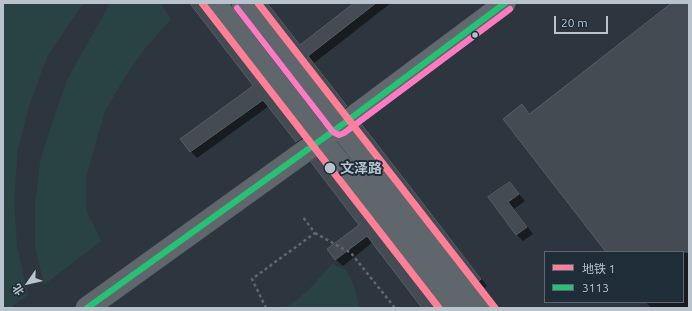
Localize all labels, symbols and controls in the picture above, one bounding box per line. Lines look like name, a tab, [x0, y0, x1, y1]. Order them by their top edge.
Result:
scale bar	[556, 8, 610, 34]
text: 20 m	[561, 16, 588, 29]
unlabelled marker	[470, 30, 480, 40]
place label: 文泽路	[340, 160, 382, 176]
marker: 文泽路	[323, 161, 337, 175]
legend	[544, 251, 684, 303]
text: 地铁 1	[582, 262, 616, 275]
north arrow	[8, 263, 48, 303]
text: 3113	[582, 281, 609, 294]
text: 北	[10, 282, 26, 298]

